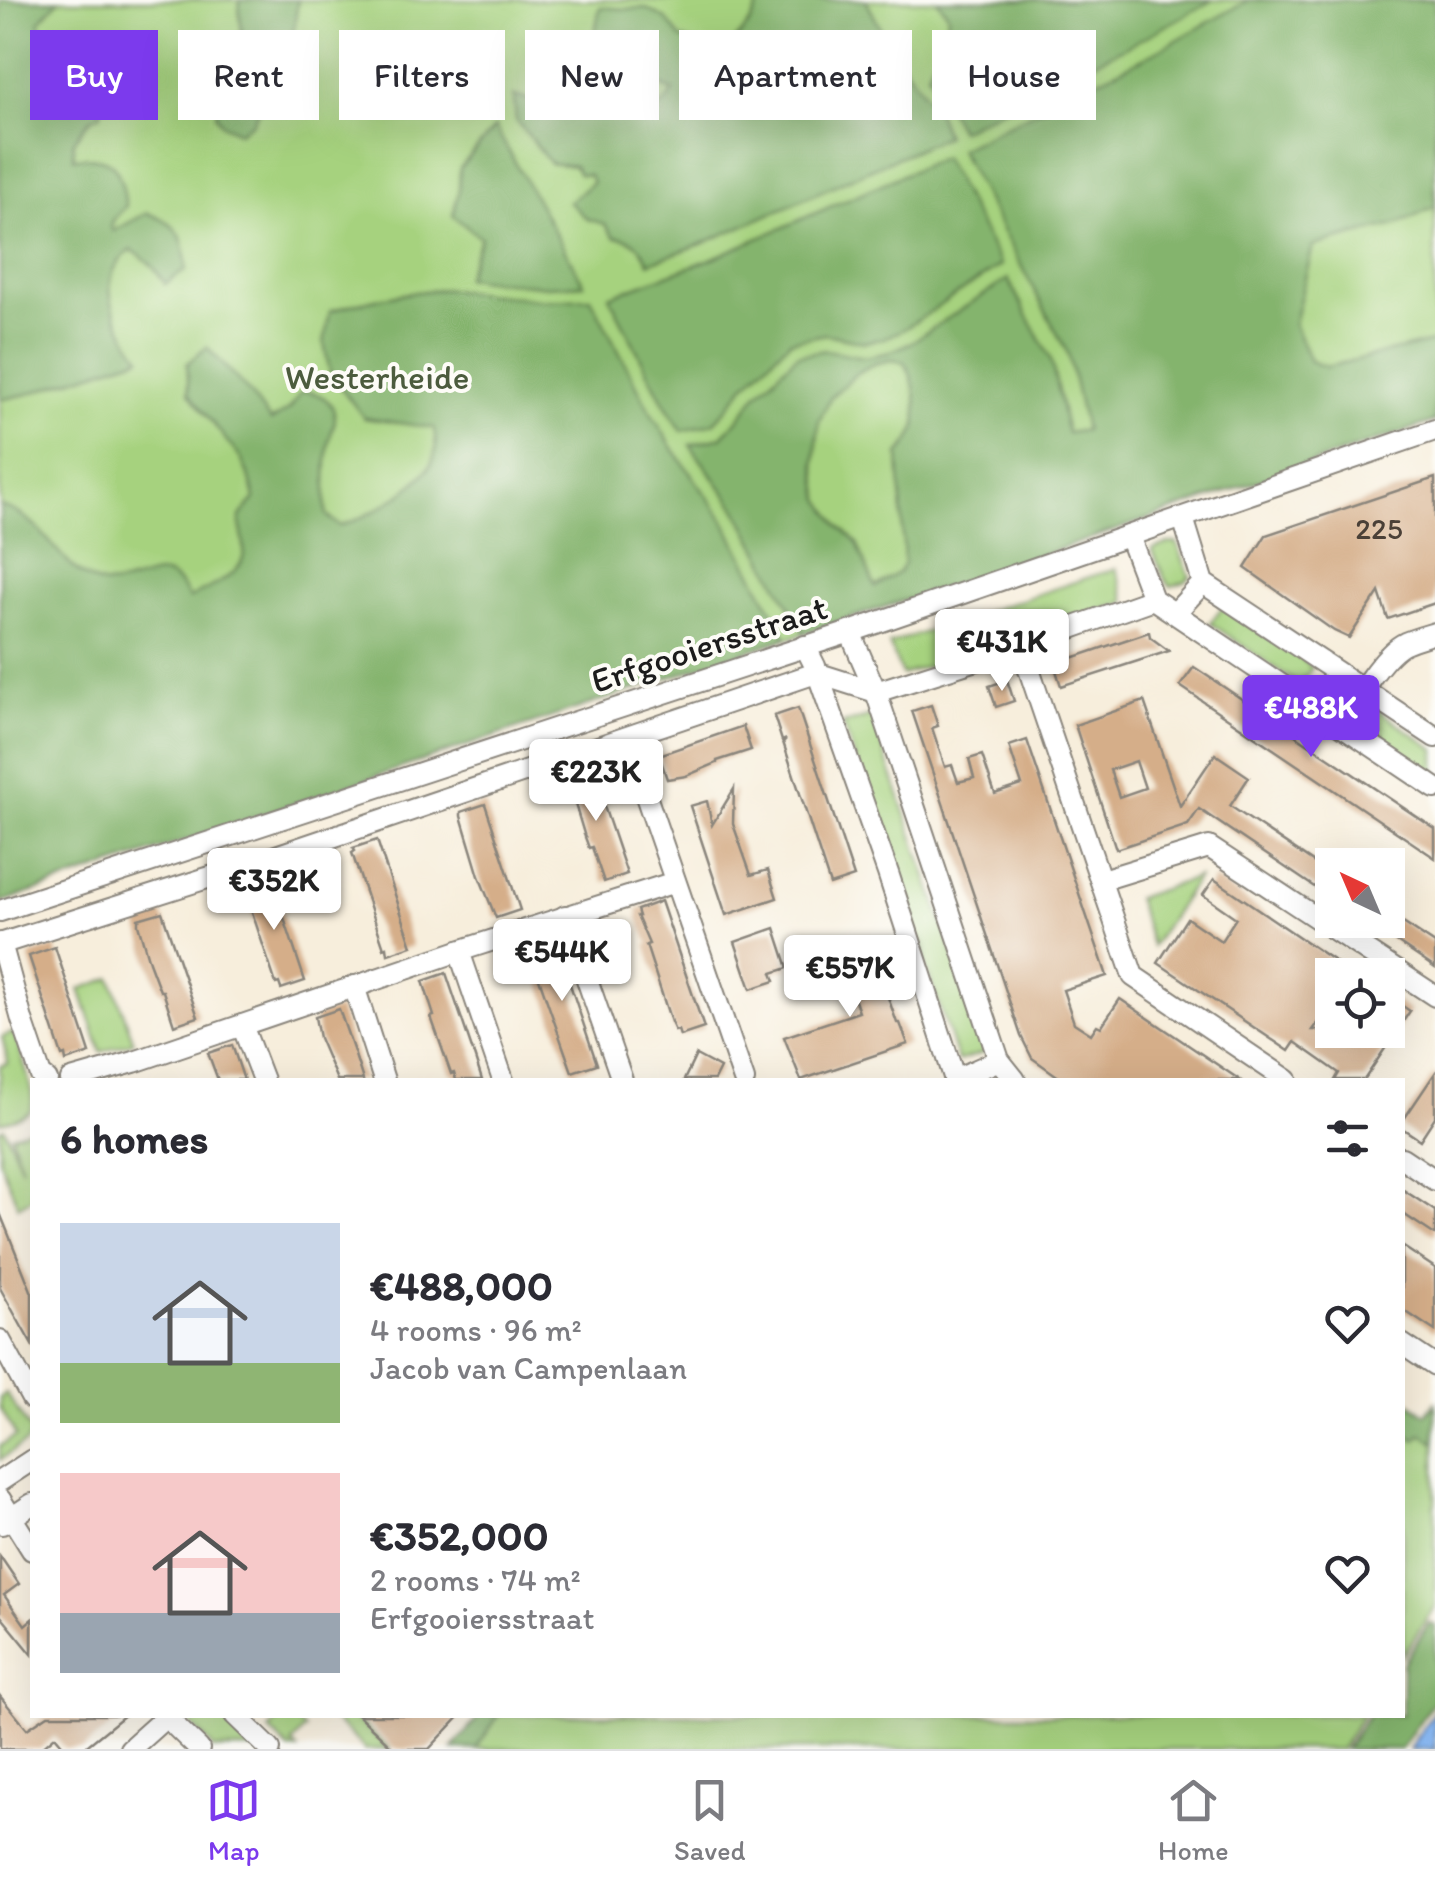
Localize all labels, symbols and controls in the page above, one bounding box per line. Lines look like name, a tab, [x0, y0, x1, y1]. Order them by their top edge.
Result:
chip: Buy	[30, 30, 158, 120]
chip: Rent	[178, 30, 319, 120]
chip: Filters	[339, 30, 505, 120]
chip: New	[525, 30, 659, 120]
chip: Apartment	[679, 30, 912, 120]
chip: House	[932, 30, 1096, 120]
park label: Westerheide	[285, 356, 469, 398]
house number: 225	[1355, 510, 1403, 547]
street label: Erfgooiersstraat	[586, 586, 832, 702]
pin: €431K	[932, 609, 1072, 694]
text: €431K	[957, 622, 1047, 660]
pin: €488K	[1241, 675, 1381, 760]
text: €488K	[1264, 688, 1358, 726]
pin: €223K	[526, 739, 666, 824]
text: €223K	[551, 752, 641, 790]
pin: €352K	[204, 848, 344, 933]
north arrow	[1315, 848, 1405, 938]
map controls	[1315, 848, 1405, 1048]
text: €352K	[229, 861, 319, 899]
pin: €544K	[492, 919, 632, 1004]
text: €544K	[515, 932, 609, 970]
pin: €557K	[780, 935, 920, 1020]
text: €557K	[806, 948, 894, 986]
button: locate	[1315, 958, 1405, 1048]
icon: filters	[1320, 1111, 1375, 1166]
text: 6 homes	[60, 1113, 208, 1164]
text: €488,000	[370, 1260, 553, 1311]
icon: home	[140, 1263, 260, 1383]
icon: heart	[1320, 1296, 1375, 1351]
text: 4 rooms · 96 m²	[370, 1311, 582, 1349]
text: Jacob van Campenlaan	[370, 1349, 687, 1387]
text: €352,000	[370, 1510, 549, 1561]
icon: home	[140, 1513, 260, 1633]
icon: heart	[1320, 1546, 1375, 1601]
text: 2 rooms · 74 m²	[370, 1561, 581, 1599]
text: Erfgooiersstraat	[370, 1599, 595, 1637]
tab: Map	[206, 1773, 261, 1867]
tab: Saved	[674, 1773, 745, 1867]
tab: Home	[1158, 1773, 1229, 1867]

